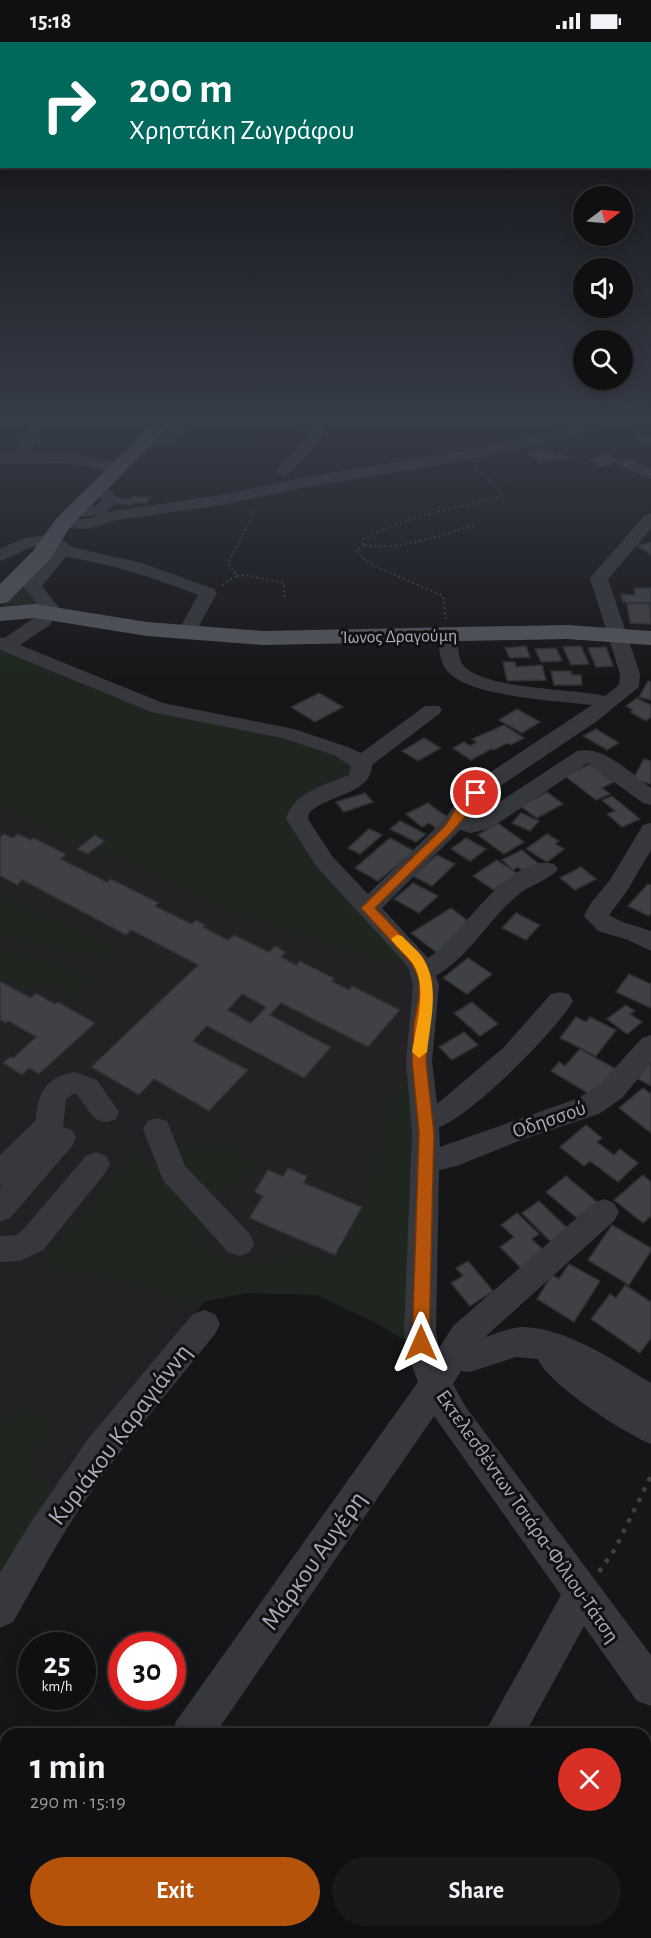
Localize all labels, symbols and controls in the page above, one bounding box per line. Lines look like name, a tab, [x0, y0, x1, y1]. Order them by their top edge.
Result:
text: 15:18	[30, 10, 71, 32]
icon: right	[30, 66, 108, 144]
text: 200 m	[129, 68, 233, 110]
text: Χρηστάκη Ζωγράφου	[129, 117, 355, 144]
north arrow	[573, 186, 633, 246]
map controls	[573, 186, 633, 390]
button: sound	[573, 258, 633, 318]
button: search	[573, 330, 633, 390]
street label: Ίωνος Δραγούμη	[341, 627, 457, 647]
pin	[450, 767, 501, 818]
icon: arrive	[459, 776, 492, 809]
street label: Οδησσού	[510, 1097, 589, 1142]
position arrow	[389, 1311, 453, 1375]
street label: Κυριάκου Καραγιάννη	[43, 1339, 196, 1530]
street label: Εκτελεσθέντων Τσιάρα-Φίλιου-Τάτση	[432, 1386, 623, 1646]
street label: Μάρκου Αυγέρη	[256, 1486, 371, 1635]
speed limit sign: 30	[108, 1632, 186, 1710]
text: 25	[43, 1649, 71, 1679]
text: km/h	[42, 1679, 72, 1694]
button: close	[558, 1748, 621, 1811]
text: 1 min	[30, 1749, 106, 1785]
text: 290 m · 15:19	[30, 1792, 126, 1812]
button: Exit	[30, 1857, 320, 1926]
button: Share	[332, 1857, 621, 1926]

